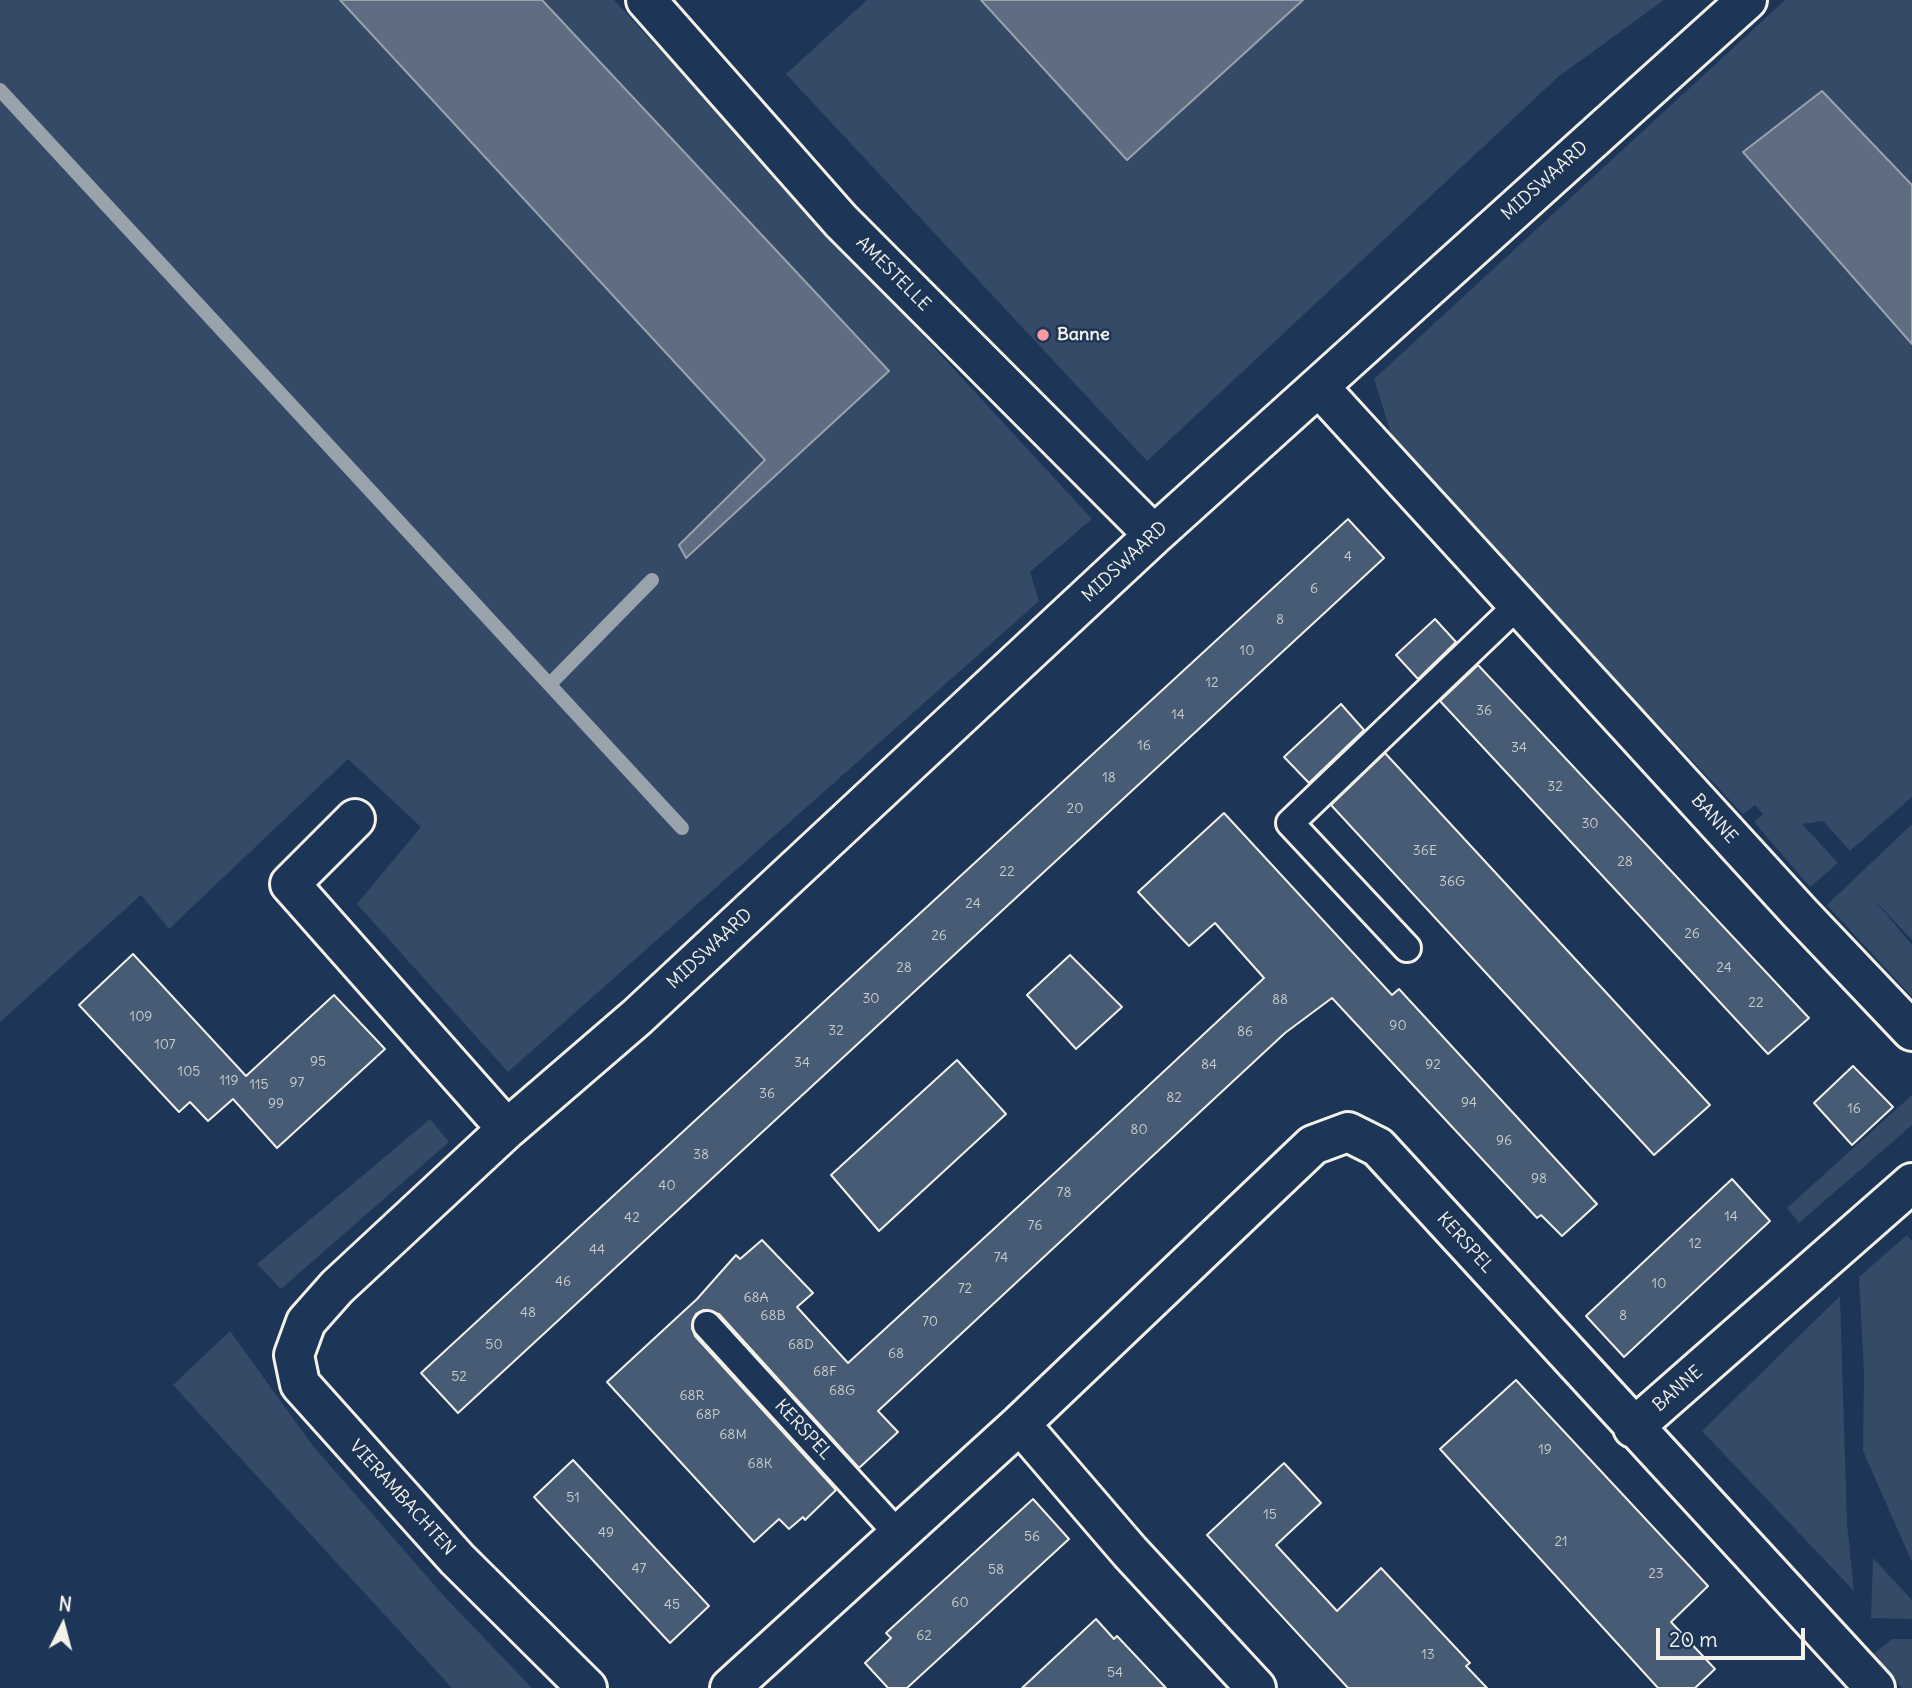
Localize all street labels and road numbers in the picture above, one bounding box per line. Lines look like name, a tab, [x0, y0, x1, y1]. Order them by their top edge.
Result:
street label: MIDSWAARD	[1497, 137, 1593, 225]
street label: AMESTELLE	[851, 232, 935, 316]
street label: MIDSWAARD	[1078, 517, 1172, 607]
street label: BANNE	[1686, 790, 1742, 848]
street label: MIDSWAARD	[663, 904, 757, 994]
street label: KERSPEL	[1432, 1208, 1498, 1278]
street label: BANNE	[1649, 1362, 1707, 1416]
street label: KERSPEL	[770, 1395, 836, 1465]
street label: VIERAMBACHTEN	[345, 1436, 459, 1560]

